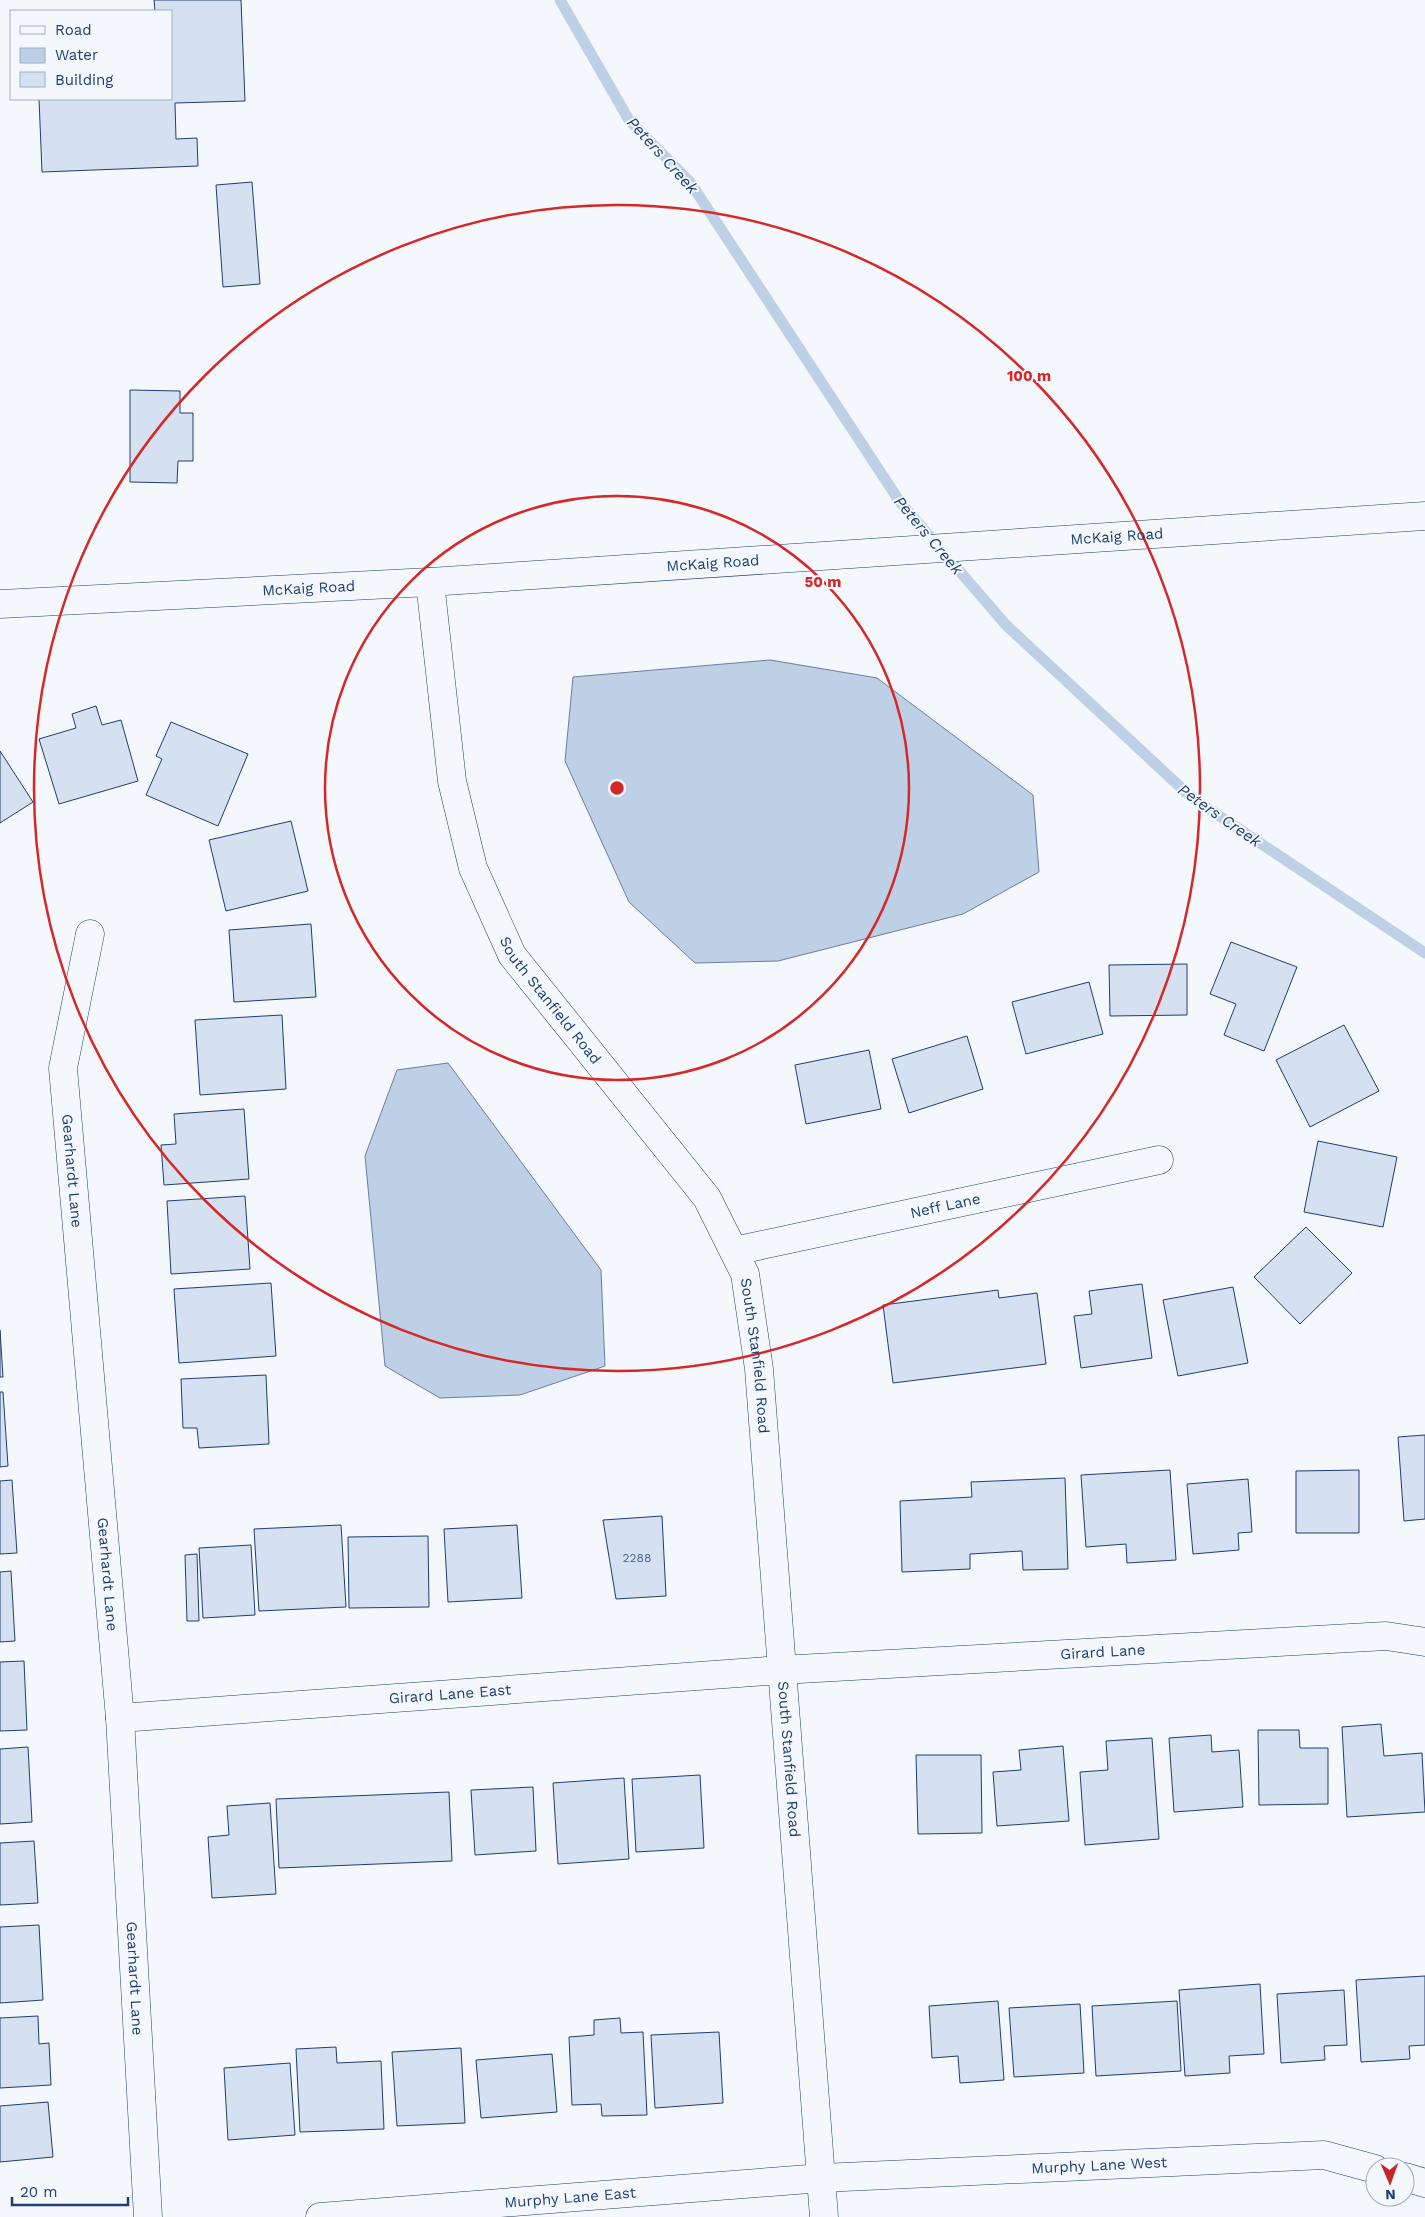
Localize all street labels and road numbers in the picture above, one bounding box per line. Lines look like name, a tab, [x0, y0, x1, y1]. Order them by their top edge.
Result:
street label: McKaig Road	[1070, 524, 1164, 548]
street label: McKaig Road	[666, 551, 760, 575]
street label: McKaig Road	[262, 577, 356, 600]
street label: South Stanfield Road	[496, 934, 605, 1068]
street label: Gearhardt Lane	[58, 1113, 86, 1229]
street label: Neff Lane	[908, 1190, 982, 1222]
street label: South Stanfield Road	[737, 1277, 773, 1434]
street label: Gearhardt Lane	[93, 1517, 121, 1632]
street label: Girard Lane	[1060, 1641, 1146, 1663]
street label: South Stanfield Road	[774, 1680, 804, 1838]
street label: Girard Lane East	[388, 1681, 513, 1707]
street label: Gearhardt Lane	[122, 1921, 147, 2036]
street label: Murphy Lane West	[1031, 2153, 1168, 2177]
street label: Murphy Lane East	[504, 2183, 637, 2212]

